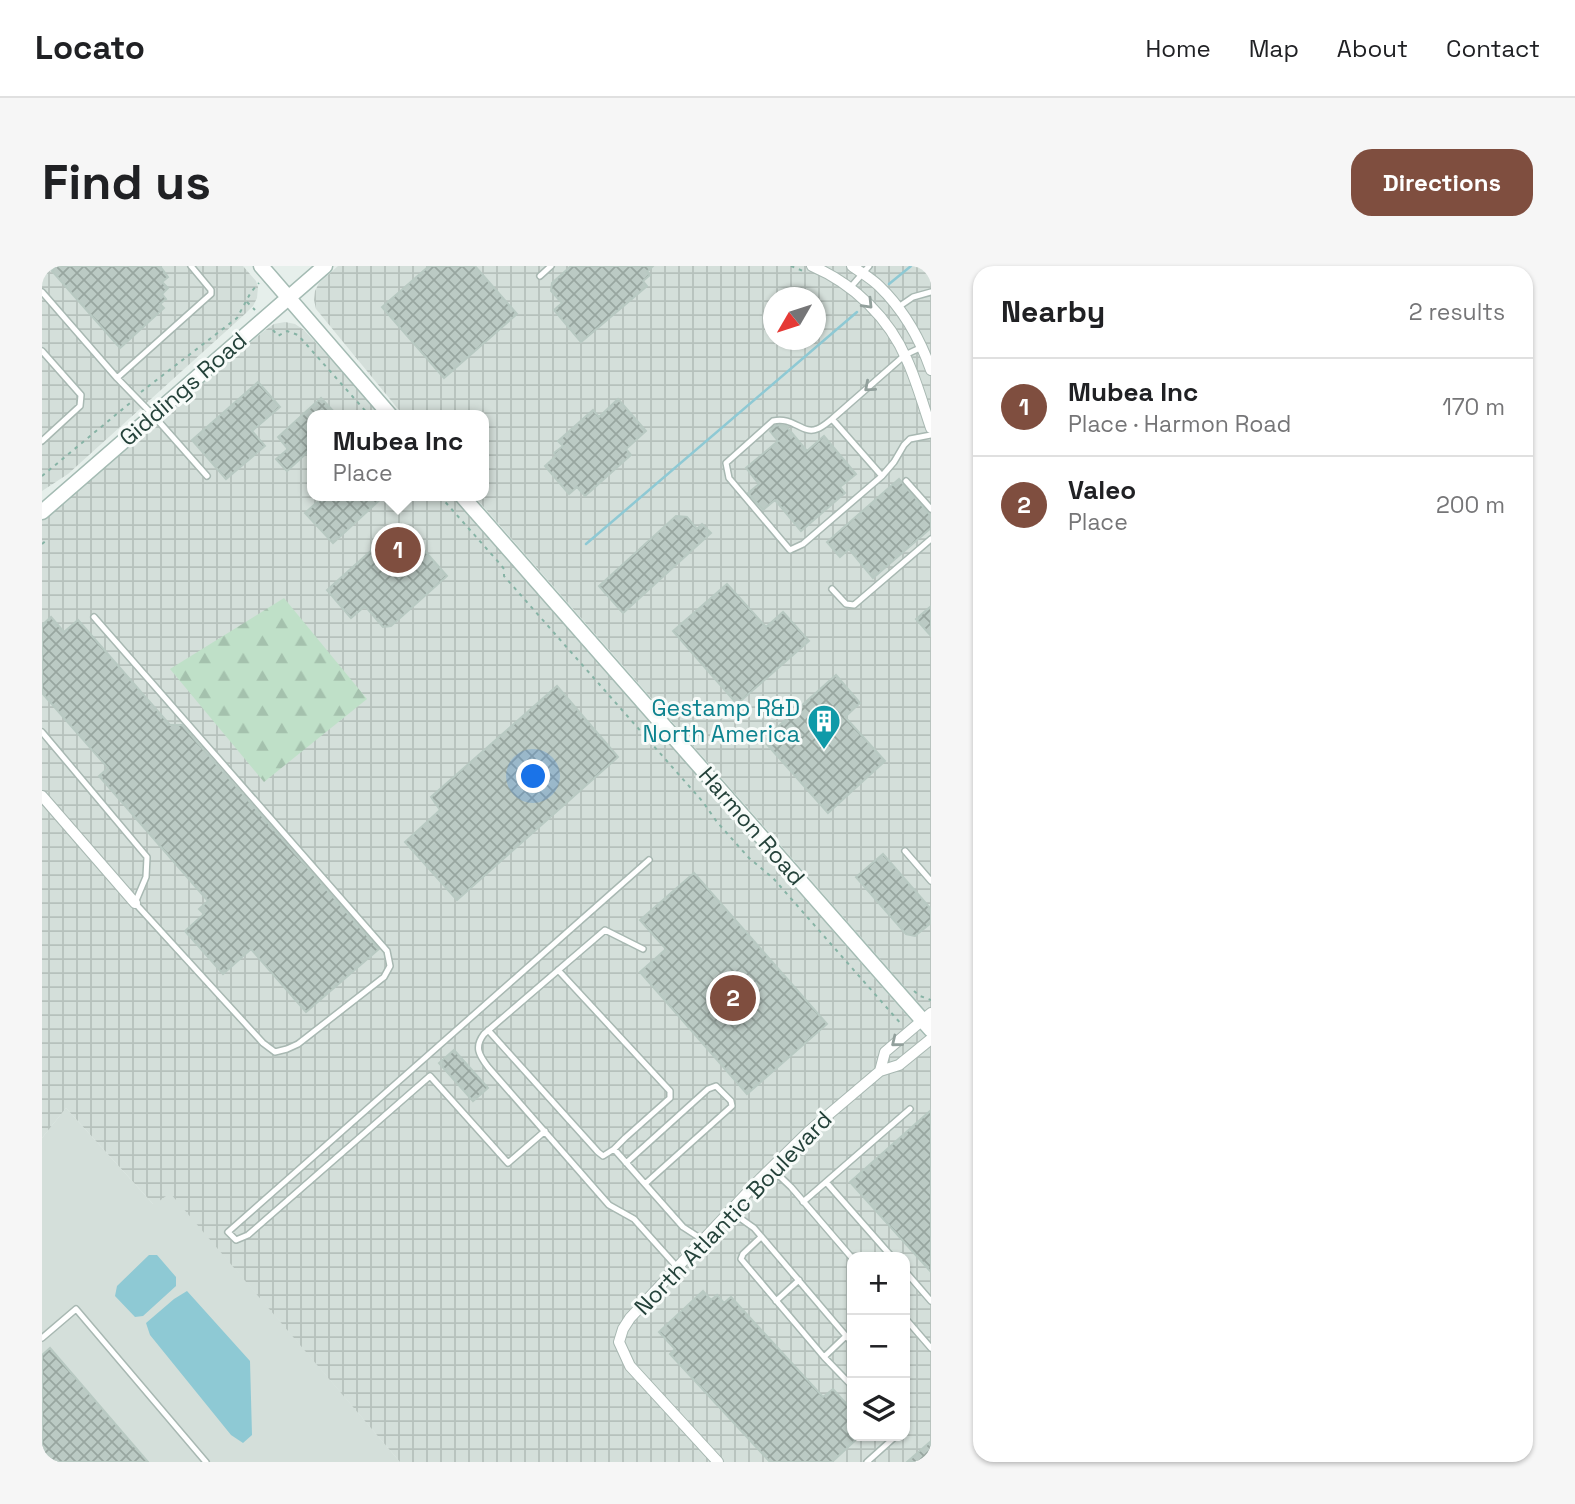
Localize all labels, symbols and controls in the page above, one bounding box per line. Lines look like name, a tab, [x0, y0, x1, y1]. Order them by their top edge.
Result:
text: Locato	[35, 27, 145, 69]
text: Home	[1145, 33, 1211, 64]
text: Map	[1249, 33, 1299, 64]
text: About	[1337, 33, 1408, 64]
text: Contact	[1446, 33, 1540, 64]
button: Directions	[1351, 149, 1533, 216]
text: Find us	[42, 151, 211, 213]
north arrow	[763, 287, 826, 350]
text: Nearby	[1001, 292, 1105, 331]
one-way arrow	[859, 295, 872, 308]
text: 2 results	[1409, 297, 1505, 327]
street label: Giddings Road	[113, 325, 253, 453]
text: Mubea Inc	[1068, 375, 1198, 409]
one-way arrow	[864, 379, 877, 391]
text: 1	[1019, 392, 1029, 422]
text: 170 m	[1442, 392, 1505, 422]
text: Place · Harmon Road	[1068, 409, 1291, 439]
popup	[307, 410, 489, 501]
text: Mubea Inc	[333, 424, 463, 458]
text: Place	[333, 458, 393, 488]
text: Valeo	[1068, 473, 1136, 507]
text: 2	[1017, 490, 1031, 520]
text: 200 m	[1436, 490, 1505, 520]
text: Place	[1068, 507, 1128, 537]
pin: 1	[375, 524, 421, 576]
place label: Gestamp R&D North America	[642, 693, 800, 749]
building icon: Gestamp R&D North America	[805, 702, 843, 751]
your location	[516, 759, 550, 793]
street label: Harmon Road	[692, 761, 812, 891]
pin: 2	[710, 972, 756, 1024]
one-way arrow	[892, 1034, 905, 1046]
street label: North Atlantic Boulevard	[628, 1105, 838, 1321]
map controls	[847, 1252, 910, 1441]
button: +	[847, 1252, 910, 1315]
button: −	[847, 1315, 910, 1378]
button: layers	[847, 1378, 910, 1441]

